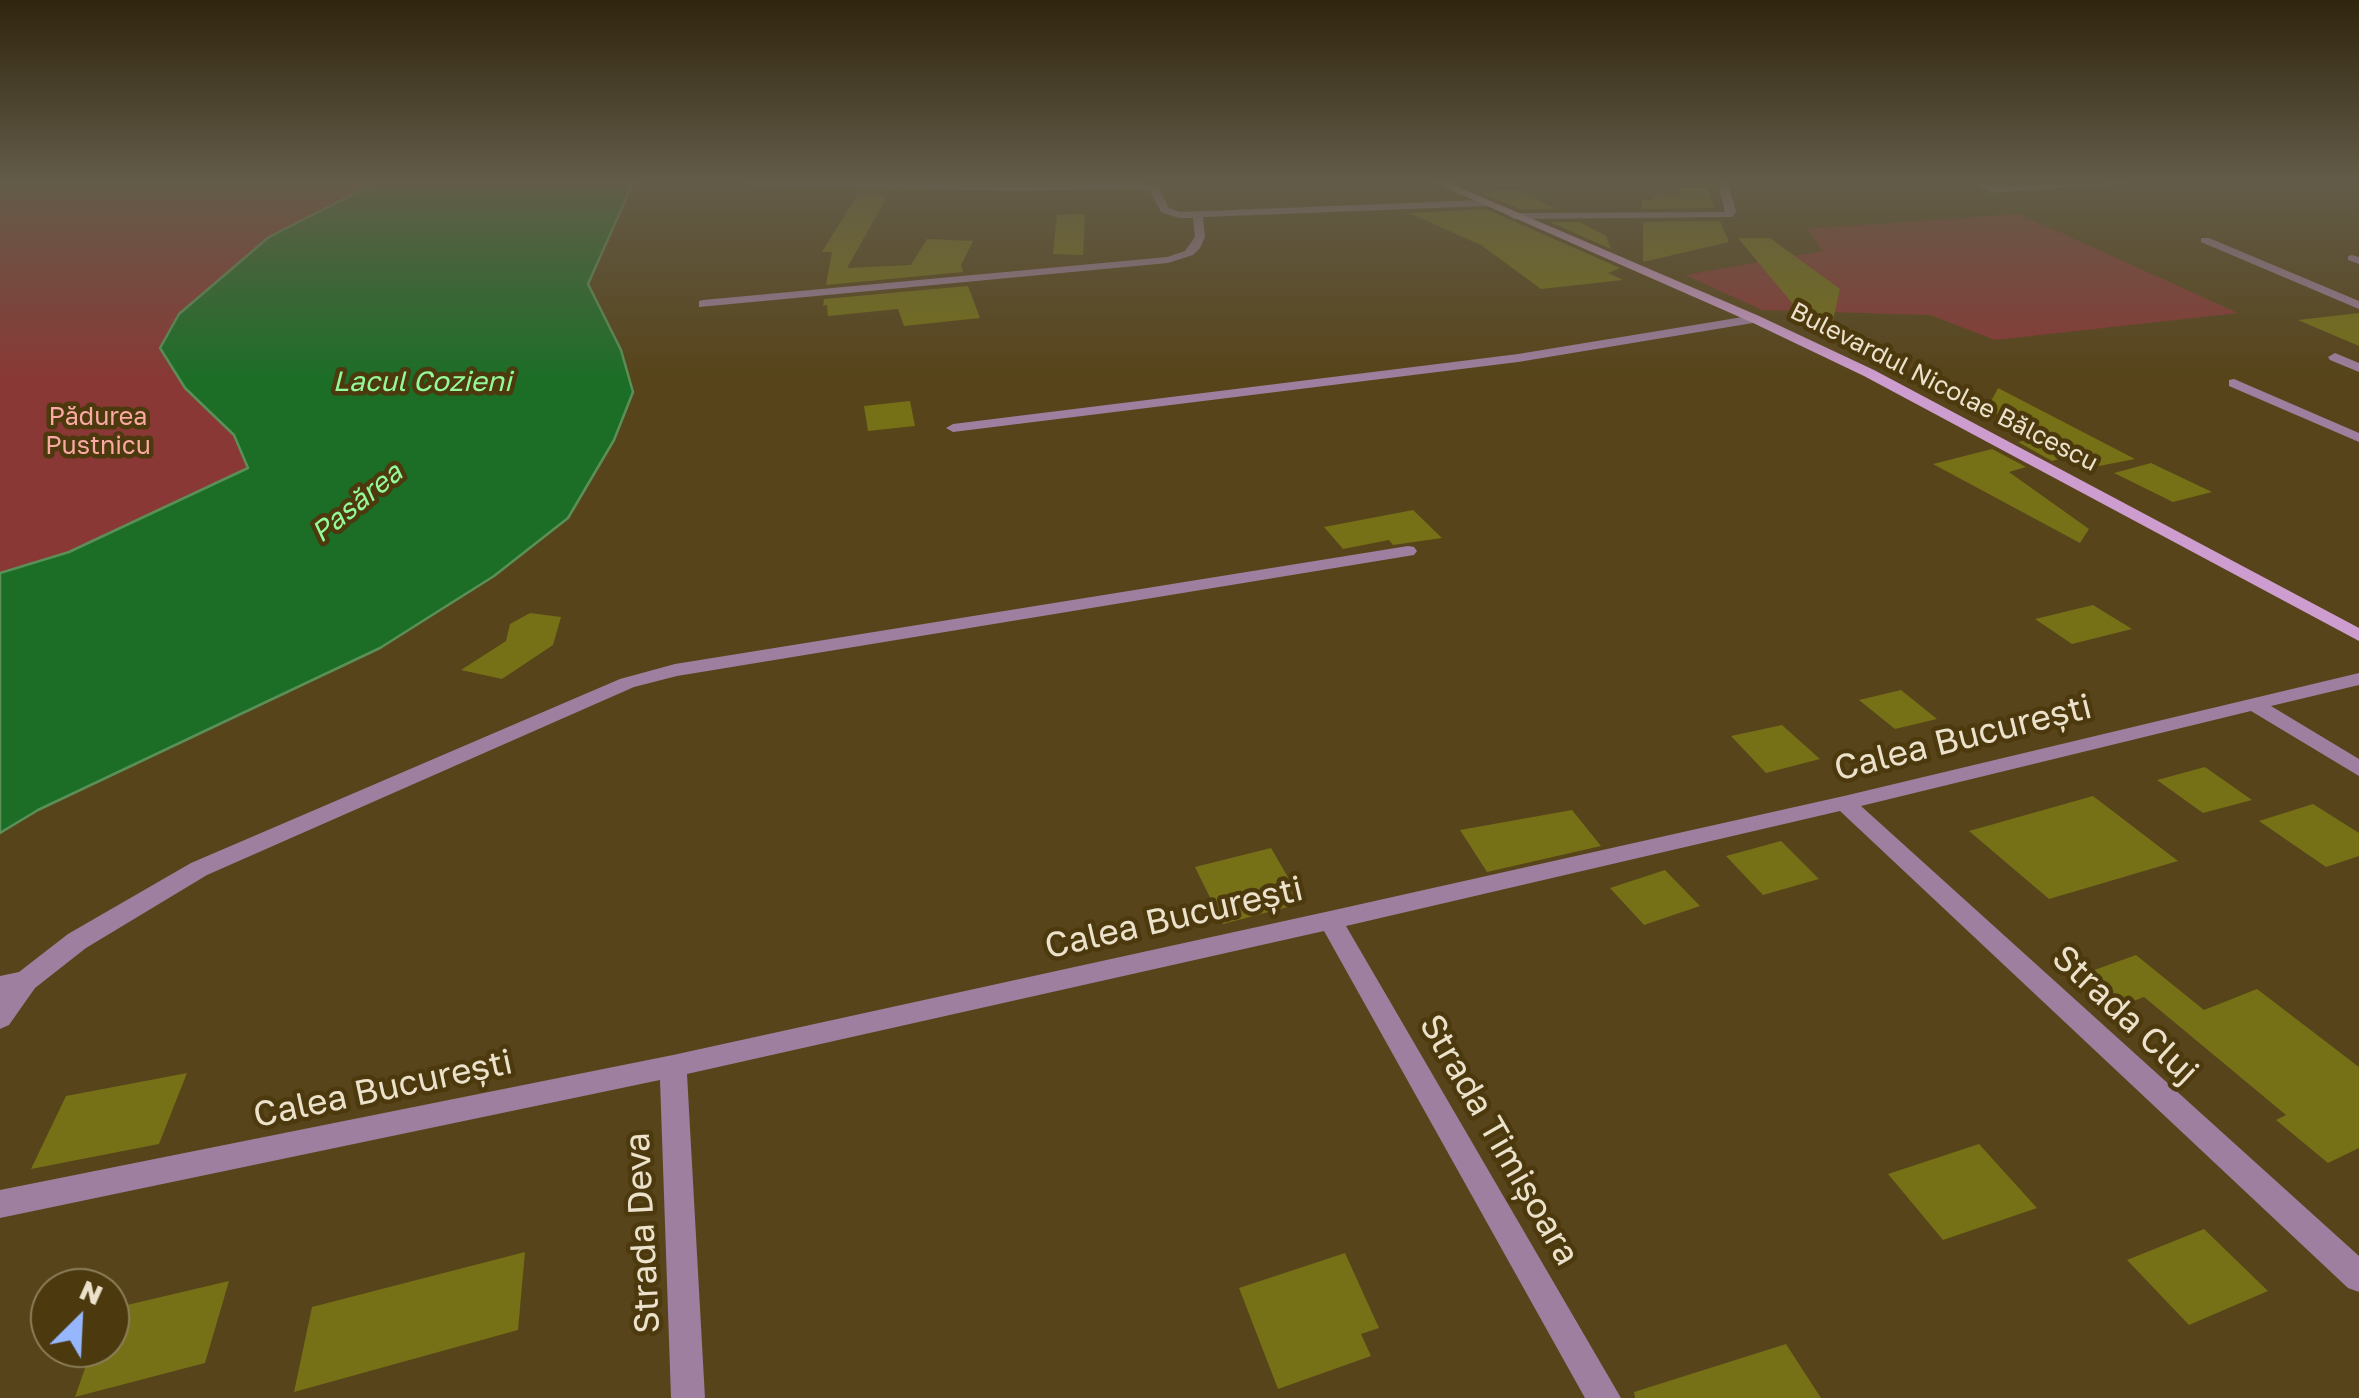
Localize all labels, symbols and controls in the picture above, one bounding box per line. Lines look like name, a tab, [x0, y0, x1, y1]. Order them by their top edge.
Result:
street label: Bulevardul Nicolae Bălcescu	[1785, 296, 2103, 478]
water label: Lacul Cozieni	[333, 365, 511, 399]
park label: Pădurea Pustnicu	[45, 402, 151, 461]
water label: Pasărea	[305, 456, 409, 550]
street label: Calea București	[1830, 686, 2096, 790]
street label: Calea București	[1041, 868, 1307, 968]
street label: Strada Cluj	[2043, 937, 2207, 1093]
street label: Strada Timișoara	[1410, 1007, 1588, 1273]
street label: Calea București	[250, 1041, 516, 1137]
street label: Strada Deva	[617, 1131, 669, 1335]
north arrow	[30, 1268, 130, 1368]
text: N	[75, 1273, 108, 1311]

